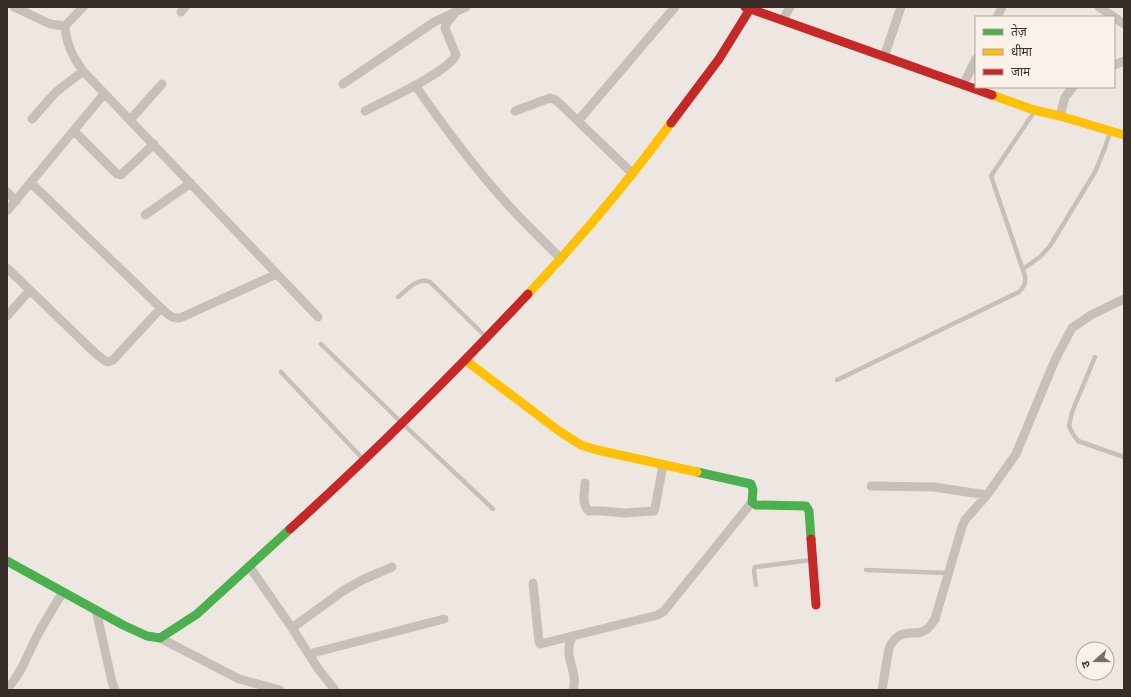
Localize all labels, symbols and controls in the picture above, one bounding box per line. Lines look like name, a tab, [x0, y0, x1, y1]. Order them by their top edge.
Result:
legend	[975, 16, 1115, 88]
text: तेज़	[1011, 24, 1028, 40]
text: धीमा	[1011, 44, 1033, 60]
text: जाम	[1011, 64, 1031, 80]
north arrow	[1075, 641, 1115, 681]
text: उ	[1078, 659, 1093, 670]

